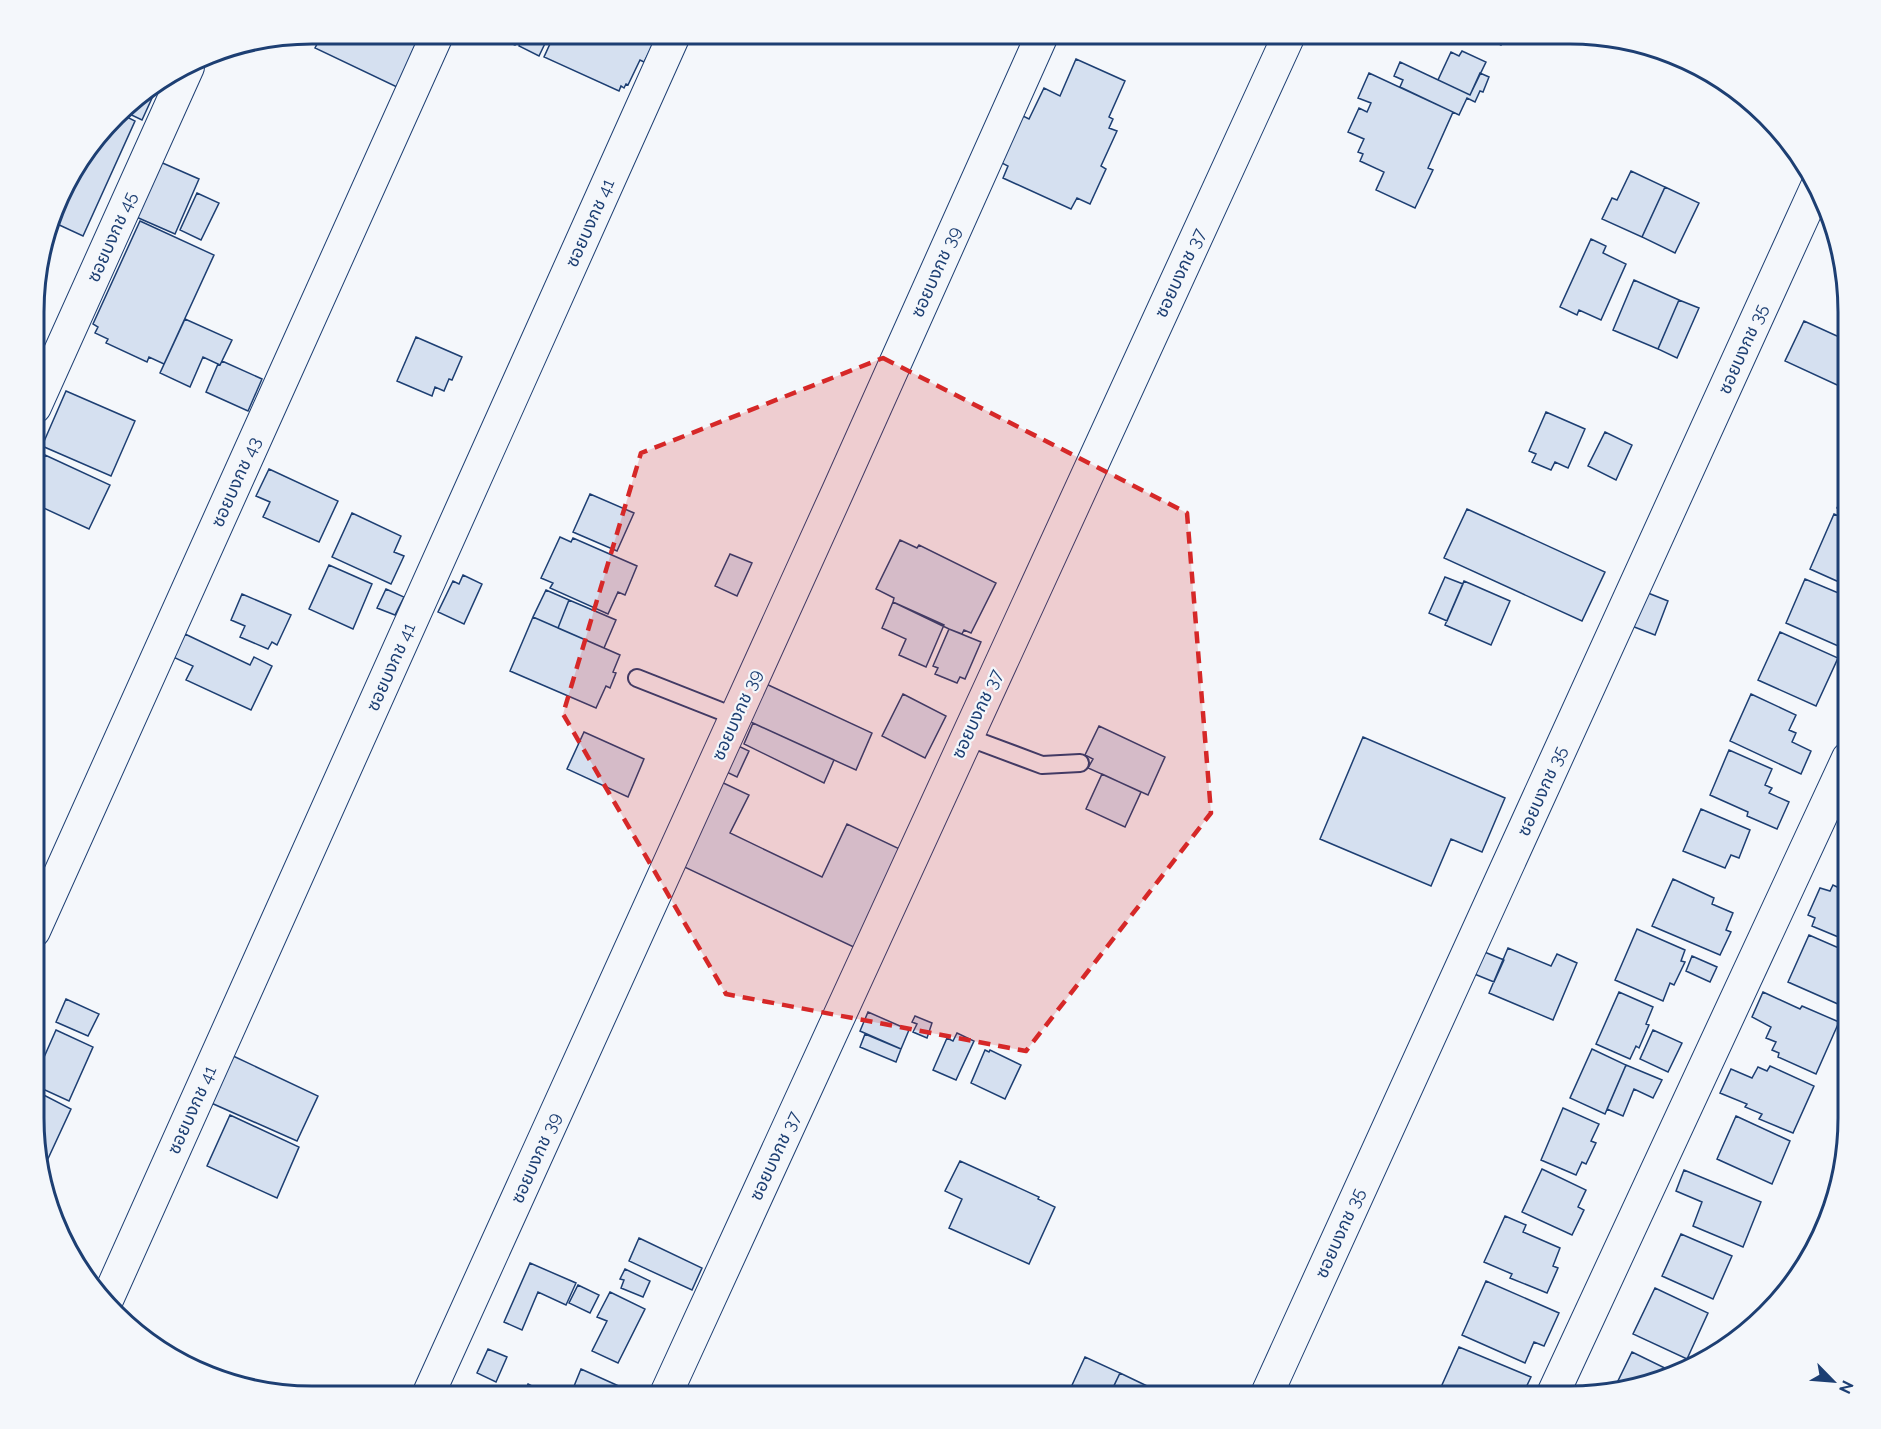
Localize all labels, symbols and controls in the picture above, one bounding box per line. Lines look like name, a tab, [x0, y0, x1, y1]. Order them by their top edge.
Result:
street label: ซอยบงกช 41	[561, 175, 618, 270]
street label: ซอยบงกช 45	[82, 188, 141, 285]
street label: ซอยบงกช 39	[906, 223, 965, 320]
street label: ซอยบงกช 37	[1150, 225, 1210, 321]
street label: ซอยบงกช 35	[1713, 300, 1772, 397]
street label: ซอยบงกช 43	[206, 434, 265, 530]
street label: ซอยบงกช 41	[362, 619, 419, 714]
street label: ซอยบงกช 39	[707, 666, 766, 763]
street label: ซอยบงกช 37	[947, 666, 1007, 762]
street label: ซอยบงกช 35	[1512, 742, 1571, 839]
street label: ซอยบงกช 41	[163, 1062, 220, 1157]
street label: ซอยบงกช 37	[745, 1108, 805, 1204]
street label: ซอยบงกช 39	[506, 1109, 565, 1206]
street label: ซอยบงกช 35	[1310, 1184, 1369, 1281]
north arrow	[1803, 1351, 1863, 1411]
text: N	[1835, 1378, 1857, 1397]

